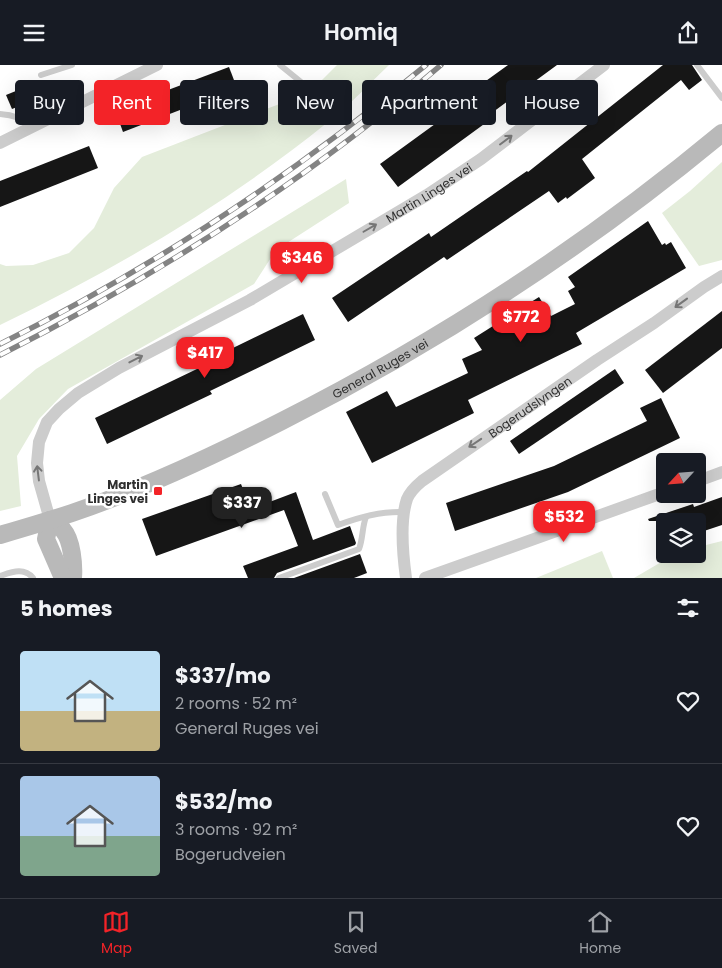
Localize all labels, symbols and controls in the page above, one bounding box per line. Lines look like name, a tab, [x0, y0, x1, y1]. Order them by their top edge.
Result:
text: Homiq	[324, 17, 398, 48]
icon: menu	[20, 19, 48, 47]
icon: share	[674, 19, 702, 47]
chip: Buy	[15, 80, 84, 125]
chip: Rent	[94, 80, 170, 125]
chip: Filters	[180, 80, 268, 125]
chip: New	[278, 80, 352, 125]
chip: Apartment	[362, 80, 496, 125]
chip: House	[506, 80, 598, 125]
one-way arrow	[499, 135, 513, 145]
street label: Martin Linges vei	[382, 159, 475, 226]
one-way arrow	[362, 223, 376, 233]
pin: $346	[272, 241, 332, 284]
text: $346	[281, 246, 323, 269]
one-way arrow	[674, 298, 688, 308]
pin: $772	[491, 301, 551, 343]
text: $772	[503, 305, 539, 328]
street label: General Ruges vei	[329, 334, 431, 402]
pin: $417	[175, 337, 235, 379]
text: $417	[187, 341, 223, 364]
one-way arrow	[129, 354, 144, 364]
street label: Bogerudslyngen	[485, 372, 575, 441]
one-way arrow	[468, 439, 482, 449]
north arrow	[656, 453, 706, 503]
map controls	[656, 453, 706, 563]
one-way arrow	[33, 465, 43, 481]
place label: Martin Linges vei	[87, 476, 148, 507]
marker: Martin Linges vei	[152, 485, 164, 497]
pin: $337	[212, 487, 272, 529]
text: $337	[223, 491, 261, 514]
pin: $532	[534, 501, 594, 543]
text: $532	[544, 505, 584, 528]
button: layers	[656, 513, 706, 563]
text: 5 homes	[20, 594, 113, 623]
icon: filters	[674, 594, 702, 622]
text: $337/mo	[175, 661, 271, 690]
icon: home	[60, 671, 120, 731]
icon: heart	[674, 687, 702, 715]
text: 2 rooms · 52 m²	[175, 692, 297, 715]
text: General Ruges vei	[175, 717, 319, 740]
text: $532/mo	[175, 787, 272, 816]
icon: home	[60, 796, 120, 856]
icon: heart	[674, 812, 702, 840]
text: 3 rooms · 92 m²	[175, 818, 297, 841]
text: Bogerudveien	[175, 843, 286, 866]
tab: Map	[101, 908, 132, 959]
tab: Saved	[334, 908, 377, 959]
tab: Home	[579, 908, 621, 959]

